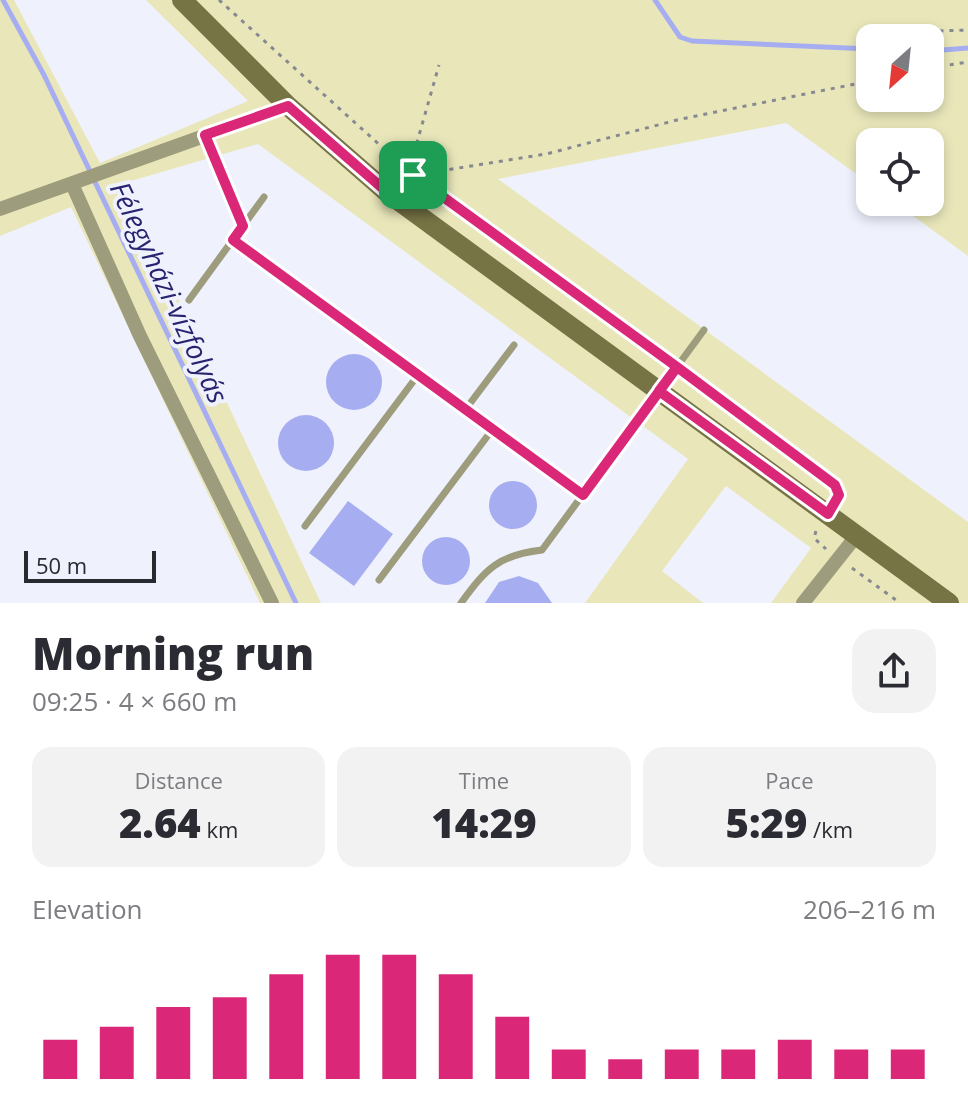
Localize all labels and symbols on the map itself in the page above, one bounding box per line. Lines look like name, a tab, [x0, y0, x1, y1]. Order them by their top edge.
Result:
north arrow	[856, 24, 944, 112]
pin	[379, 141, 447, 209]
water label: Félegyházi-vízfolyás	[102, 175, 238, 409]
scale bar	[24, 547, 156, 583]

